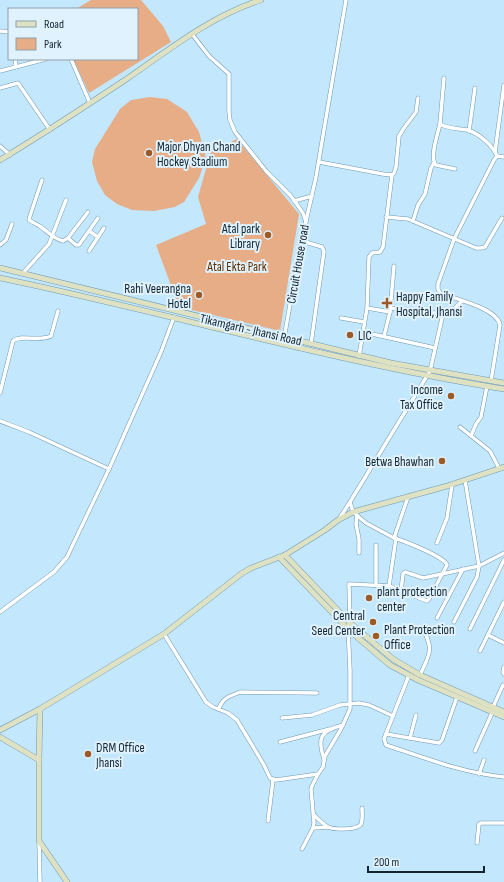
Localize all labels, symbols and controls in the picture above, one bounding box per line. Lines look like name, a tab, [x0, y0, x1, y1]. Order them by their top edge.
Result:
legend	[8, 8, 138, 60]
text: Road	[44, 17, 64, 32]
text: Park	[44, 37, 62, 52]
place label: Major Dhyan Chand Hockey Stadium	[157, 139, 241, 170]
marker: Major Dhyan Chand Hockey Stadium	[144, 148, 154, 158]
place label: Atal park Library	[221, 221, 260, 252]
street label: Circuit House road	[283, 223, 313, 305]
marker: Atal park Library	[263, 230, 273, 240]
park label: Atal Ekta Park	[206, 259, 267, 275]
place label: Rahi Veerangna Hotel	[124, 281, 191, 312]
place label: Happy Family Hospital, Jhansi	[396, 289, 462, 320]
marker: Rahi Veerangna Hotel	[194, 290, 204, 300]
marker: Happy Family Hospital, Jhansi	[381, 297, 393, 309]
street label: Tikamgarh - Jhansi Road	[198, 310, 303, 349]
place label: LIC	[358, 328, 372, 344]
marker: LIC	[345, 330, 355, 340]
place label: Income Tax Office	[400, 382, 443, 413]
marker: Income Tax Office	[446, 391, 456, 401]
place label: Betwa Bhawhan	[365, 454, 434, 470]
marker: Betwa Bhawhan	[437, 456, 447, 466]
place label: plant protection center	[377, 584, 447, 615]
marker: plant protection center	[364, 593, 374, 603]
place label: Central Seed Center	[312, 608, 365, 639]
marker: Central Seed Center	[368, 617, 378, 627]
place label: Plant Protection Office	[384, 622, 455, 653]
marker: Plant Protection Office	[371, 631, 381, 641]
place label: DRM Office Jhansi	[95, 740, 145, 771]
marker: DRM Office Jhansi	[83, 749, 93, 759]
scale bar	[368, 848, 484, 874]
text: 200 m	[374, 855, 400, 870]

